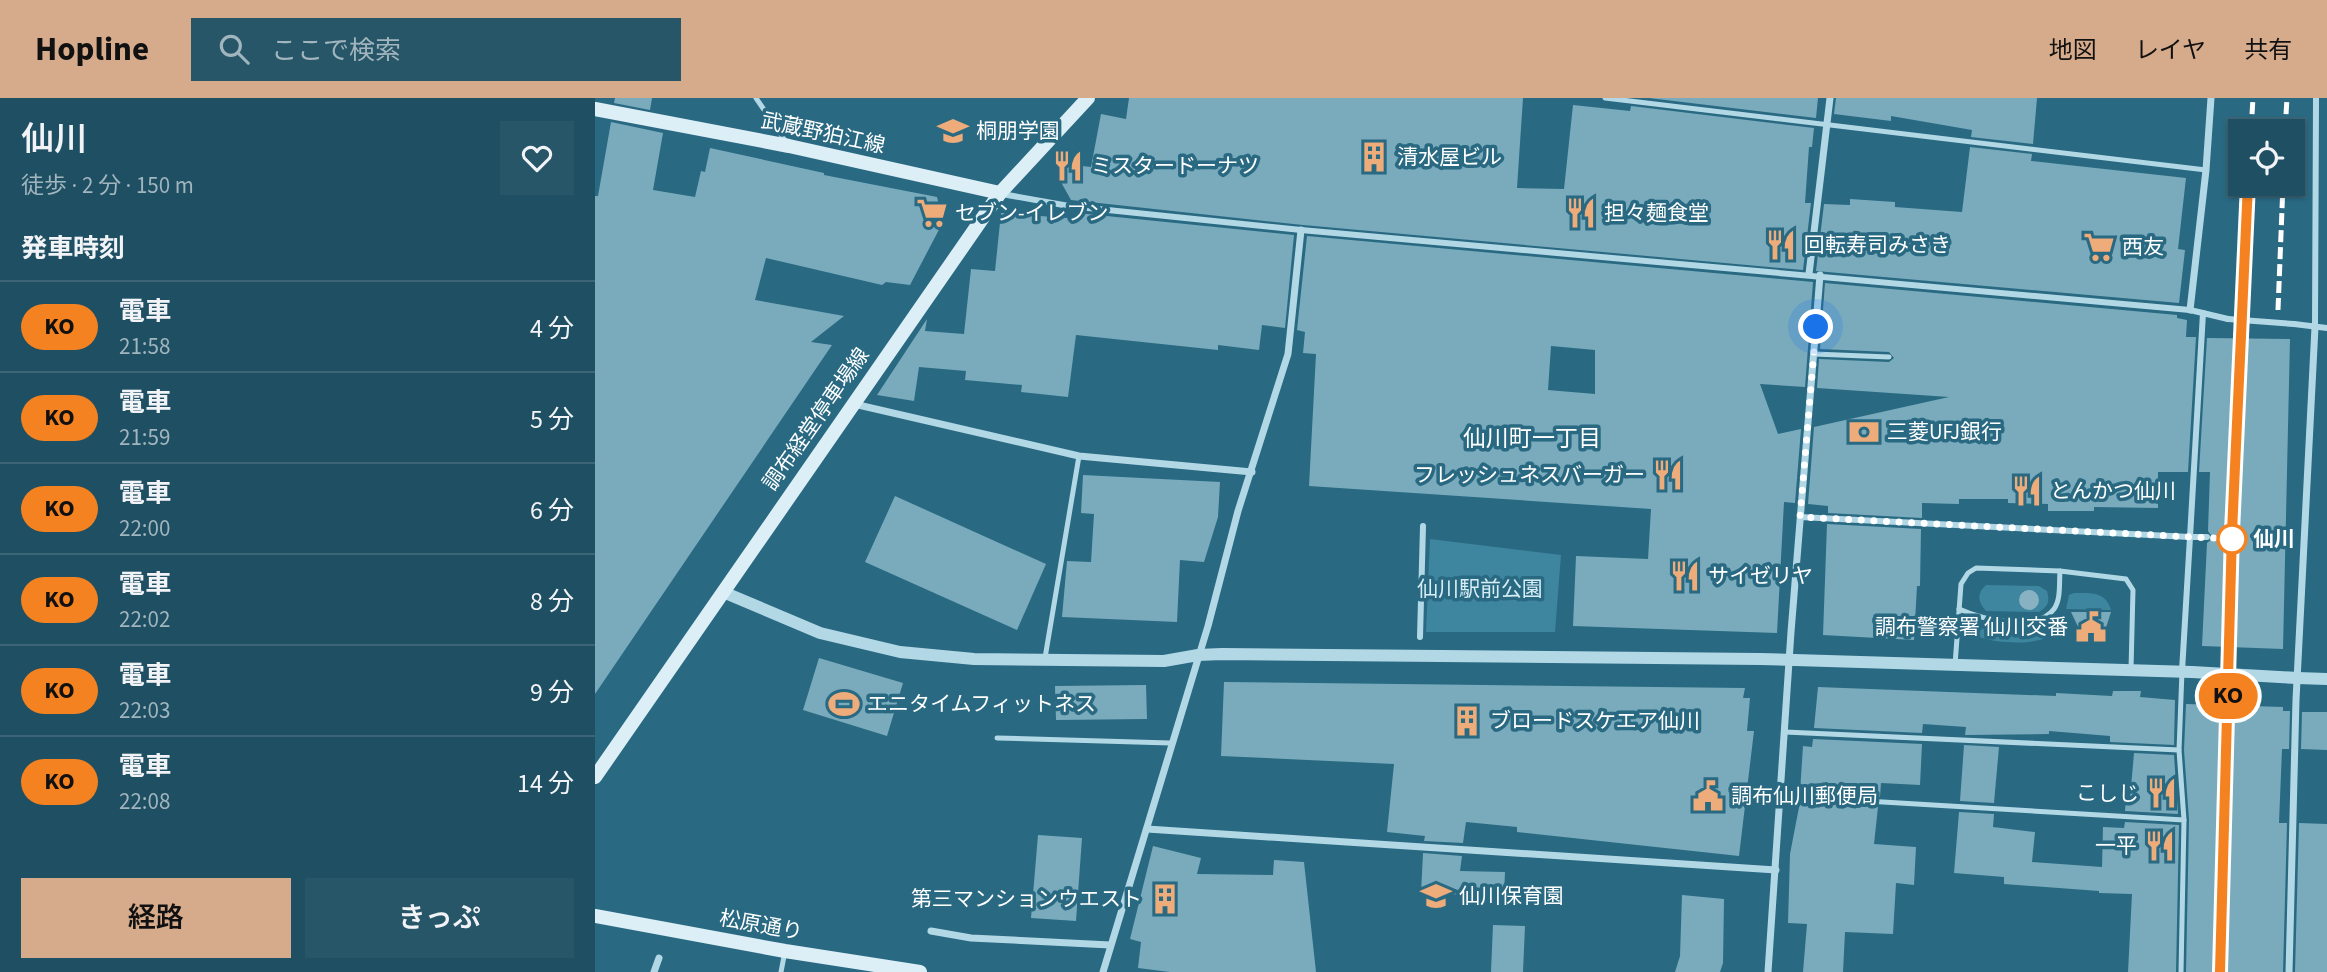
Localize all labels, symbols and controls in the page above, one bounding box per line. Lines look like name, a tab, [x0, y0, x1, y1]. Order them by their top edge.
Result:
search box	[191, 18, 681, 81]
text: Hopline	[35, 26, 149, 73]
icon: search	[215, 30, 253, 68]
text: ここで検索	[271, 32, 401, 69]
text: 地図	[2049, 33, 2097, 68]
text: レイヤ	[2135, 33, 2206, 68]
text: 共有	[2244, 33, 2292, 68]
street label: 武蔵野狛江線	[758, 105, 888, 161]
school or university icon: 桐朋学園	[936, 114, 970, 148]
text: 仙川	[21, 116, 87, 163]
place label: 桐朋学園	[976, 116, 1060, 146]
map controls	[2228, 119, 2305, 196]
button: locate	[2228, 119, 2305, 196]
button: heart	[500, 121, 574, 195]
building icon: 清水屋ビル	[1357, 140, 1391, 174]
place label: 清水屋ビル	[1397, 142, 1502, 172]
restaurant icon: ミスタードーナツ	[1051, 149, 1085, 183]
place label: ミスタードーナツ	[1091, 151, 1259, 181]
text: 徒歩 · 2 分 · 150 m	[21, 169, 194, 202]
supermarket icon: セブン-イレブン	[915, 196, 949, 230]
restaurant icon: 担々麺食堂	[1564, 196, 1598, 230]
place label: セブン-イレブン	[955, 198, 1109, 228]
place label: 担々麺食堂	[1604, 198, 1709, 228]
restaurant icon: 回転寿司みさき	[1764, 228, 1798, 262]
text: 発車時刻	[21, 230, 125, 267]
place label: 回転寿司みさき	[1804, 230, 1951, 260]
supermarket icon: 西友	[2082, 230, 2116, 264]
place label: 西友	[2122, 232, 2164, 262]
text: 電車	[119, 293, 171, 330]
text: KO	[44, 309, 75, 344]
your location	[1798, 309, 1833, 344]
text: 4 分	[530, 310, 574, 347]
text: 21:58	[119, 330, 170, 363]
street label: 調布経堂停車場線	[756, 342, 876, 496]
text: 電車	[119, 384, 171, 421]
text: KO	[44, 400, 75, 435]
text: 5 分	[530, 401, 574, 438]
bank icon: 三菱UFJ銀行	[1847, 415, 1881, 449]
place label: 三菱UFJ銀行	[1887, 417, 2002, 447]
text: 21:59	[119, 421, 170, 454]
district label: 仙川町一丁目	[1463, 422, 1601, 455]
restaurant icon: フレッシュネスバーガー	[1651, 458, 1685, 492]
place label: フレッシュネスバーガー	[1414, 460, 1645, 490]
restaurant icon: とんかつ仙川	[2010, 474, 2044, 508]
text: 電車	[119, 475, 171, 512]
place label: とんかつ仙川	[2050, 476, 2176, 506]
text: KO	[44, 491, 75, 526]
text: 6 分	[530, 492, 574, 529]
text: 22:00	[119, 512, 170, 545]
marker: 仙川	[2217, 524, 2247, 554]
place label: 仙川	[2253, 524, 2295, 554]
restaurant icon: サイゼリヤ	[1668, 559, 1702, 593]
place label: サイゼリヤ	[1708, 561, 1813, 591]
text: 電車	[119, 566, 171, 603]
park label: 仙川駅前公園	[1417, 574, 1543, 604]
text: KO	[44, 582, 75, 617]
text: 8 分	[530, 583, 574, 620]
text: 22:02	[119, 603, 170, 636]
public building icon: 調布警察署 仙川交番	[2074, 610, 2108, 644]
place label: 調布警察署 仙川交番	[1875, 612, 2068, 642]
text: 電車	[119, 657, 171, 694]
text: KO	[44, 673, 75, 708]
line badge: KO	[2197, 673, 2259, 719]
text: 9 分	[530, 674, 574, 711]
text: KO	[2213, 678, 2243, 713]
sports icon: エニタイムフィットネス	[827, 687, 861, 721]
place label: エニタイムフィットネス	[867, 689, 1096, 719]
text: 22:03	[119, 694, 170, 727]
building icon: ブロードスケエア仙川	[1450, 704, 1484, 738]
place label: ブロードスケエア仙川	[1490, 706, 1700, 736]
text: 電車	[119, 748, 171, 785]
text: KO	[44, 764, 75, 799]
text: 14 分	[517, 765, 574, 802]
restaurant icon: こしじ	[2145, 776, 2179, 810]
place label: こしじ	[2076, 778, 2139, 808]
public building icon: 調布仙川郵便局	[1691, 779, 1725, 813]
place label: 調布仙川郵便局	[1731, 781, 1878, 811]
text: 22:08	[119, 785, 170, 818]
restaurant icon: 一平	[2143, 829, 2177, 863]
place label: 一平	[2095, 831, 2137, 861]
button: 経路	[21, 878, 291, 958]
button: きっぷ	[305, 878, 574, 958]
school or university icon: 仙川保育園	[1419, 879, 1453, 913]
place label: 仙川保育園	[1459, 881, 1564, 911]
building icon: 第三マンションウエスト	[1148, 882, 1182, 916]
place label: 第三マンションウエスト	[911, 884, 1142, 914]
street label: 松原通り	[717, 903, 805, 947]

